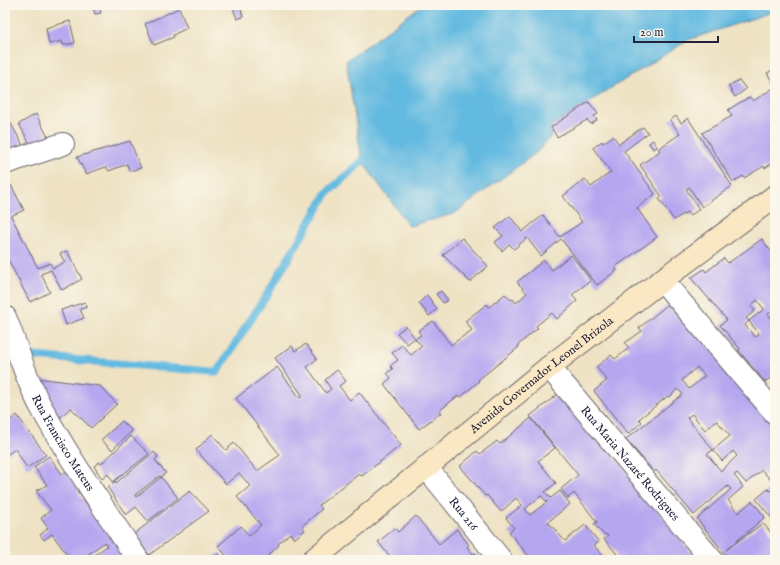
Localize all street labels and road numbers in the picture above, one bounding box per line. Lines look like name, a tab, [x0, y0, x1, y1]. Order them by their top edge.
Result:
street label: Avenida Governador Leonel Brizola	[466, 312, 617, 437]
street label: Rua Francisco Mateus	[28, 392, 98, 494]
street label: Rua Maria Nazaré Rodrigues	[578, 403, 683, 524]
street label: Rua 216	[446, 494, 482, 534]

